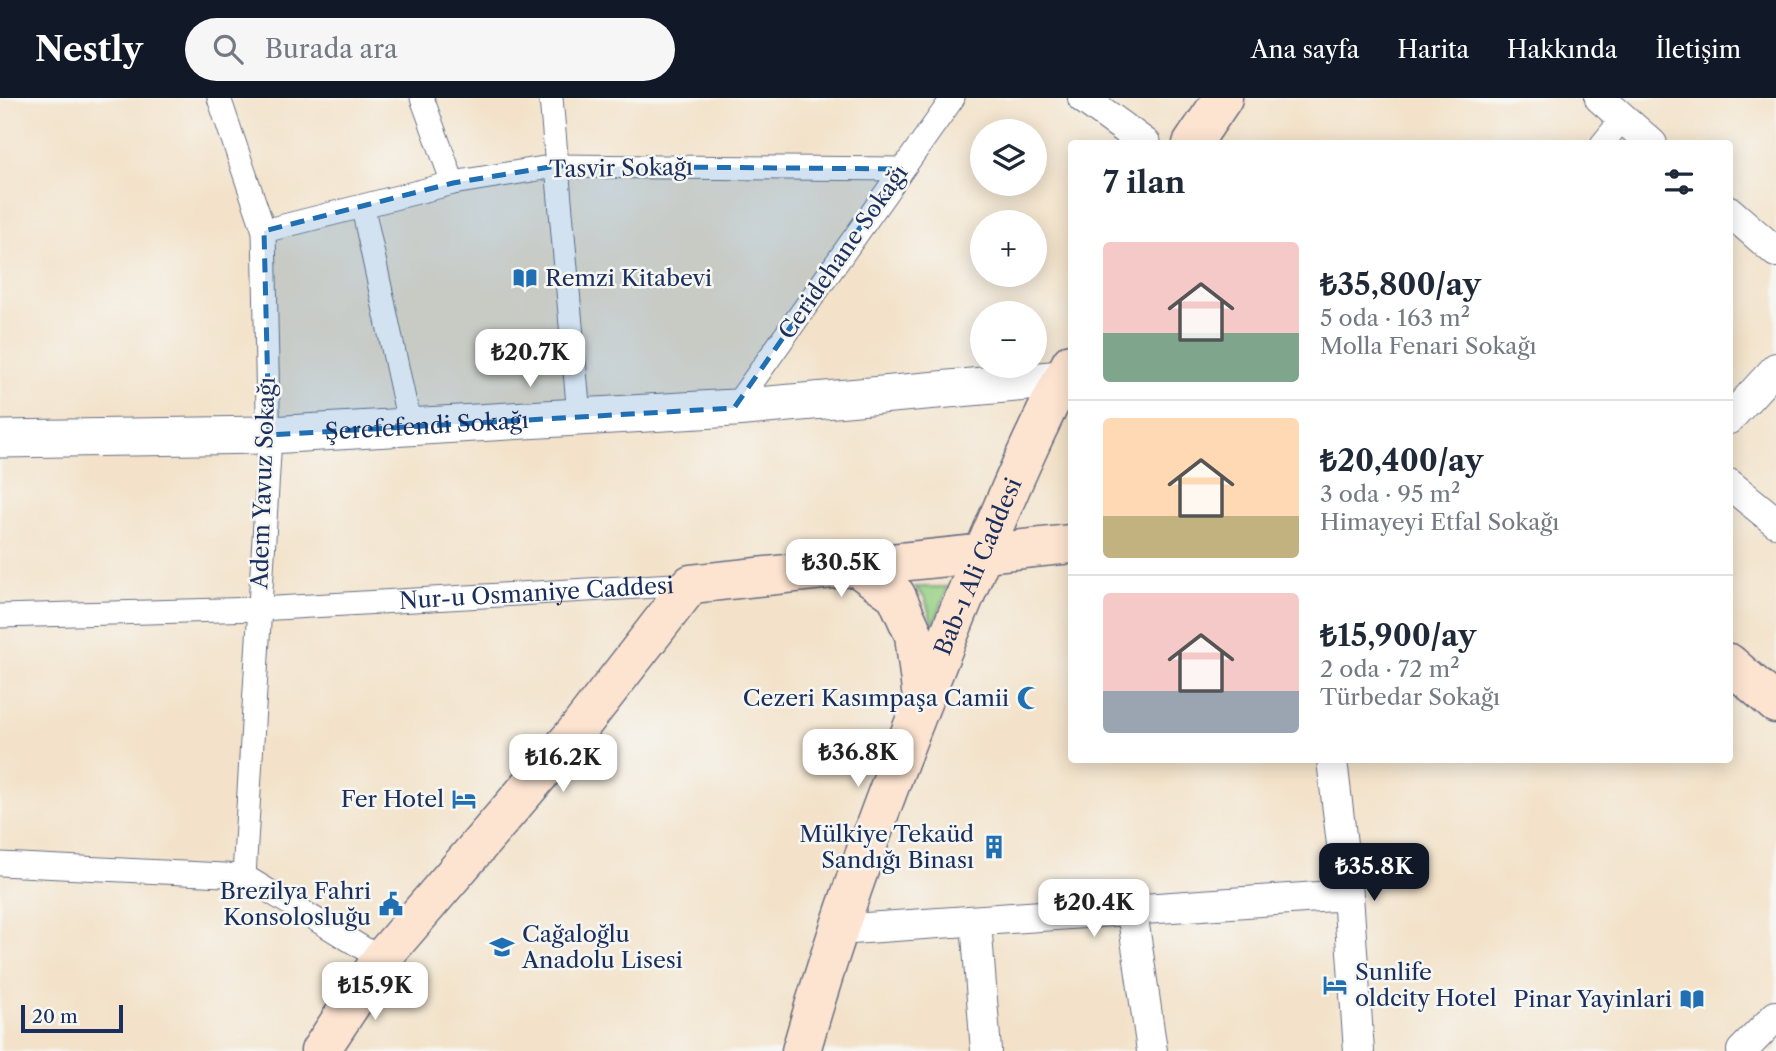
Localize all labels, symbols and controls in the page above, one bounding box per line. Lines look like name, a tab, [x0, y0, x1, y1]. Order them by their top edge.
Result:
search box	[185, 18, 675, 81]
text: Nestly	[35, 29, 143, 70]
icon: search	[209, 30, 247, 68]
text: Burada ara	[265, 33, 398, 65]
text: Ana sayfa	[1251, 35, 1360, 64]
text: Harita	[1398, 35, 1469, 64]
text: Hakkında	[1507, 35, 1617, 64]
text: İletişim	[1655, 35, 1741, 64]
map controls	[970, 119, 1047, 378]
button: layers	[970, 119, 1047, 196]
street label: Tasvir Sokağı	[549, 153, 693, 183]
street label: Ceridehane Sokağı	[772, 160, 914, 344]
icon: filters	[1660, 163, 1698, 201]
text: 7 ilan	[1103, 164, 1185, 201]
button: +	[970, 210, 1047, 287]
library icon: Remzi Kitabevi	[511, 264, 539, 292]
place label: Remzi Kitabevi	[545, 264, 712, 292]
text: ₺35,800/ay	[1320, 266, 1481, 303]
icon: home	[1159, 270, 1243, 354]
button: −	[970, 301, 1047, 378]
text: 5 oda · 163 m²	[1320, 304, 1470, 332]
pin: ₺20.7K	[473, 330, 587, 389]
text: Molla Fenari Sokağı	[1320, 332, 1536, 360]
text: ₺20.7K	[491, 338, 569, 366]
street label: Adem Yavuz Sokağı	[245, 376, 281, 591]
street label: Şerefefendi Sokağı	[324, 406, 529, 446]
text: ₺20,400/ay	[1320, 442, 1483, 479]
icon: home	[1159, 446, 1243, 530]
street label: Bab-ı Ali Caddesi	[928, 474, 1027, 659]
text: 3 oda · 95 m²	[1320, 480, 1460, 508]
text: Himayeyi Etfal Sokağı	[1320, 508, 1559, 536]
pin: ₺30.5K	[784, 540, 898, 599]
text: ₺30.5K	[802, 548, 880, 576]
street label: Nur-u Osmaniye Caddesi	[398, 571, 675, 615]
text: ₺15,900/ay	[1320, 617, 1476, 654]
icon: home	[1159, 621, 1243, 705]
text: 2 oda · 72 m²	[1320, 655, 1460, 683]
text: Türbedar Sokağı	[1320, 683, 1500, 711]
place label: Cezeri Kasımpaşa Camii	[743, 684, 1009, 712]
mosque icon: Cezeri Kasımpaşa Camii	[1015, 684, 1043, 712]
pin: ₺36.8K	[801, 730, 915, 789]
pin: ₺16.2K	[506, 734, 620, 794]
text: ₺36.8K	[819, 738, 897, 766]
text: ₺16.2K	[525, 743, 601, 771]
place label: Fer Hotel	[341, 785, 444, 813]
hotel icon: Fer Hotel	[450, 785, 478, 813]
place label: Mülkiye Tekaüd Sandığı Binası	[799, 820, 974, 874]
building icon: Mülkiye Tekaüd Sandığı Binası	[980, 833, 1008, 861]
pin: ₺35.8K	[1317, 844, 1431, 903]
text: ₺35.8K	[1335, 852, 1413, 880]
place label: Brezilya Fahri Konsolosluğu	[220, 877, 371, 931]
pin: ₺20.4K	[1037, 880, 1151, 939]
text: ₺20.4K	[1054, 888, 1134, 916]
public building icon: Brezilya Fahri Konsolosluğu	[377, 890, 405, 918]
place label: Cağaloğlu Anadolu Lisesi	[521, 920, 683, 974]
school or university icon: Cağaloğlu Anadolu Lisesi	[488, 933, 516, 961]
place label: Sunlife oldcity Hotel	[1355, 958, 1497, 1012]
pin: ₺15.9K	[318, 962, 432, 1022]
text: ₺15.9K	[338, 971, 412, 999]
hotel icon: Sunlife oldcity Hotel	[1321, 971, 1349, 999]
place label: Pinar Yayinlari	[1513, 985, 1672, 1013]
library icon: Pinar Yayinlari	[1678, 985, 1706, 1013]
scale bar	[21, 1002, 122, 1034]
text: 20 m	[32, 1005, 78, 1028]

